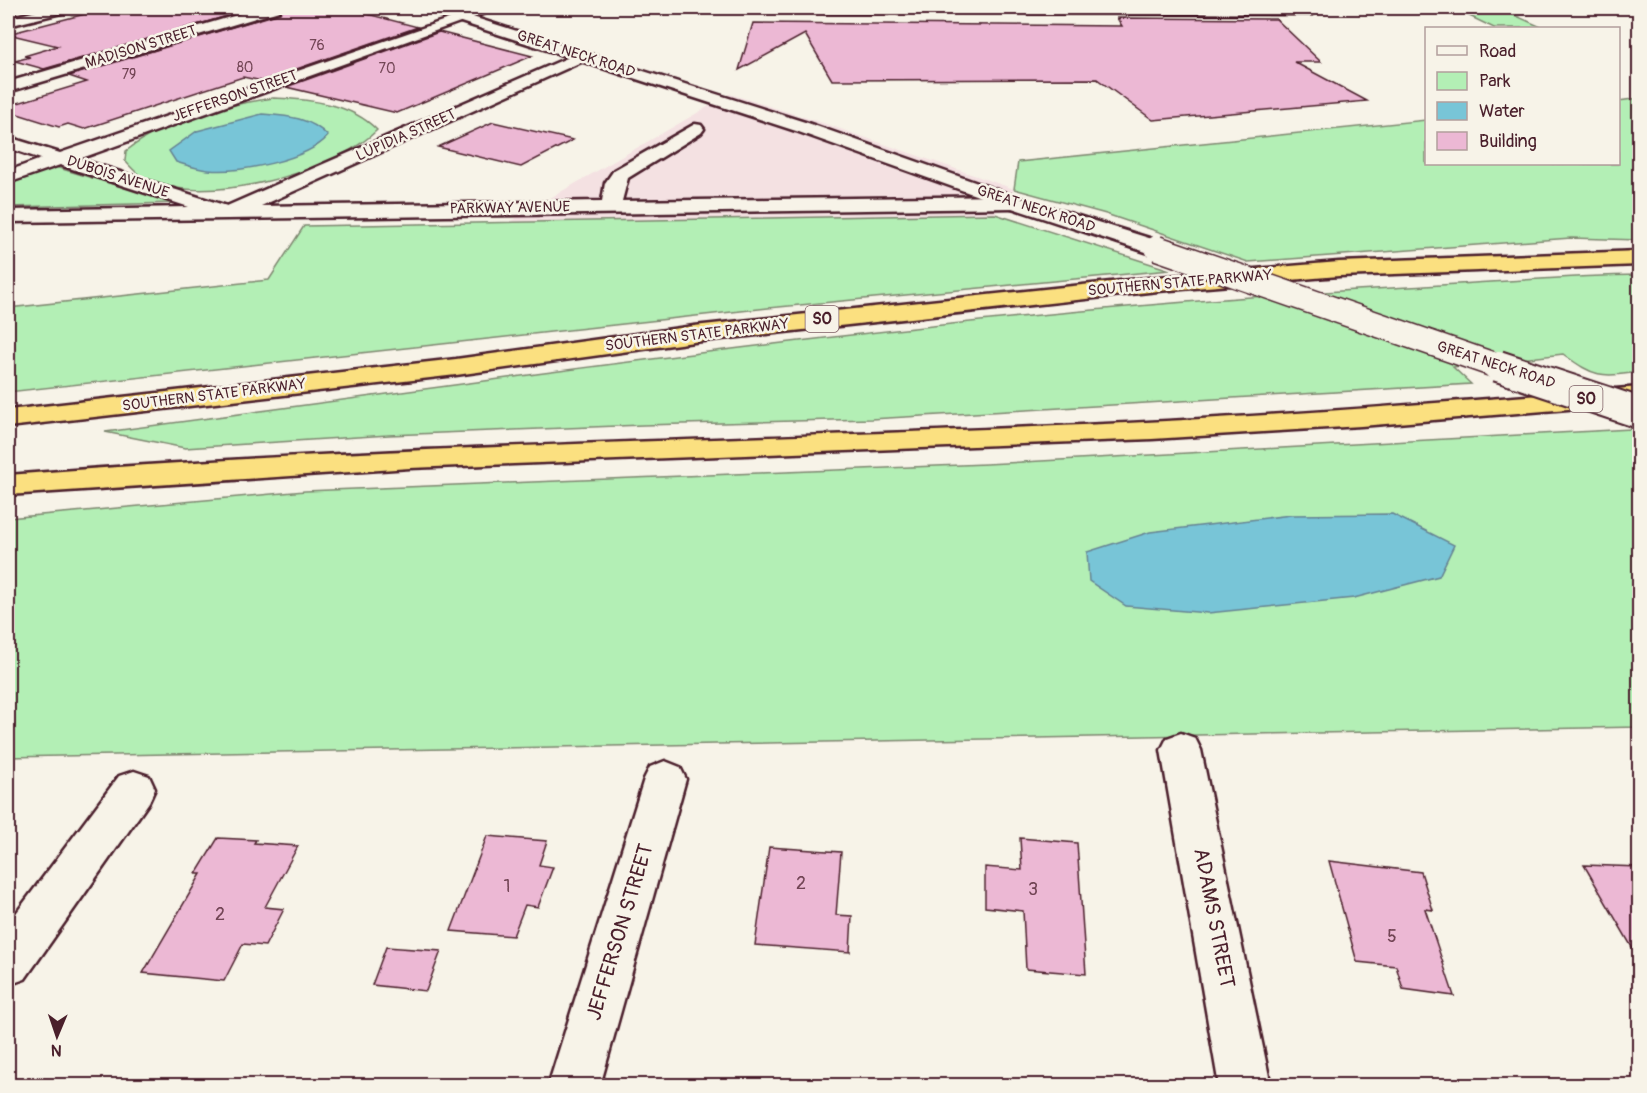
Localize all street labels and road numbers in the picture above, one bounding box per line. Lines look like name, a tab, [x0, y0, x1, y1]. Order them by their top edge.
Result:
street label: MADISON STREET	[83, 21, 199, 73]
street label: GREAT NECK ROAD	[514, 26, 638, 82]
street label: JEFFERSON STREET	[170, 66, 300, 126]
street label: LUPIDIA STREET	[353, 105, 459, 165]
street label: DUBOIS AVENUE	[65, 152, 172, 203]
street label: GREAT NECK ROAD	[974, 181, 1098, 237]
street label: PARKWAY AVENUE	[450, 197, 571, 219]
street label: SOUTHERN STATE PARKWAY	[1087, 265, 1273, 301]
road number: SO	[806, 306, 838, 332]
street label: SOUTHERN STATE PARKWAY	[604, 314, 790, 356]
street label: GREAT NECK ROAD	[1434, 337, 1558, 393]
street label: SOUTHERN STATE PARKWAY	[121, 374, 307, 416]
road number: SO	[1570, 386, 1602, 412]
street label: JEFFERSON STREET	[580, 840, 660, 1024]
street label: ADAMS STREET	[1187, 846, 1241, 991]

